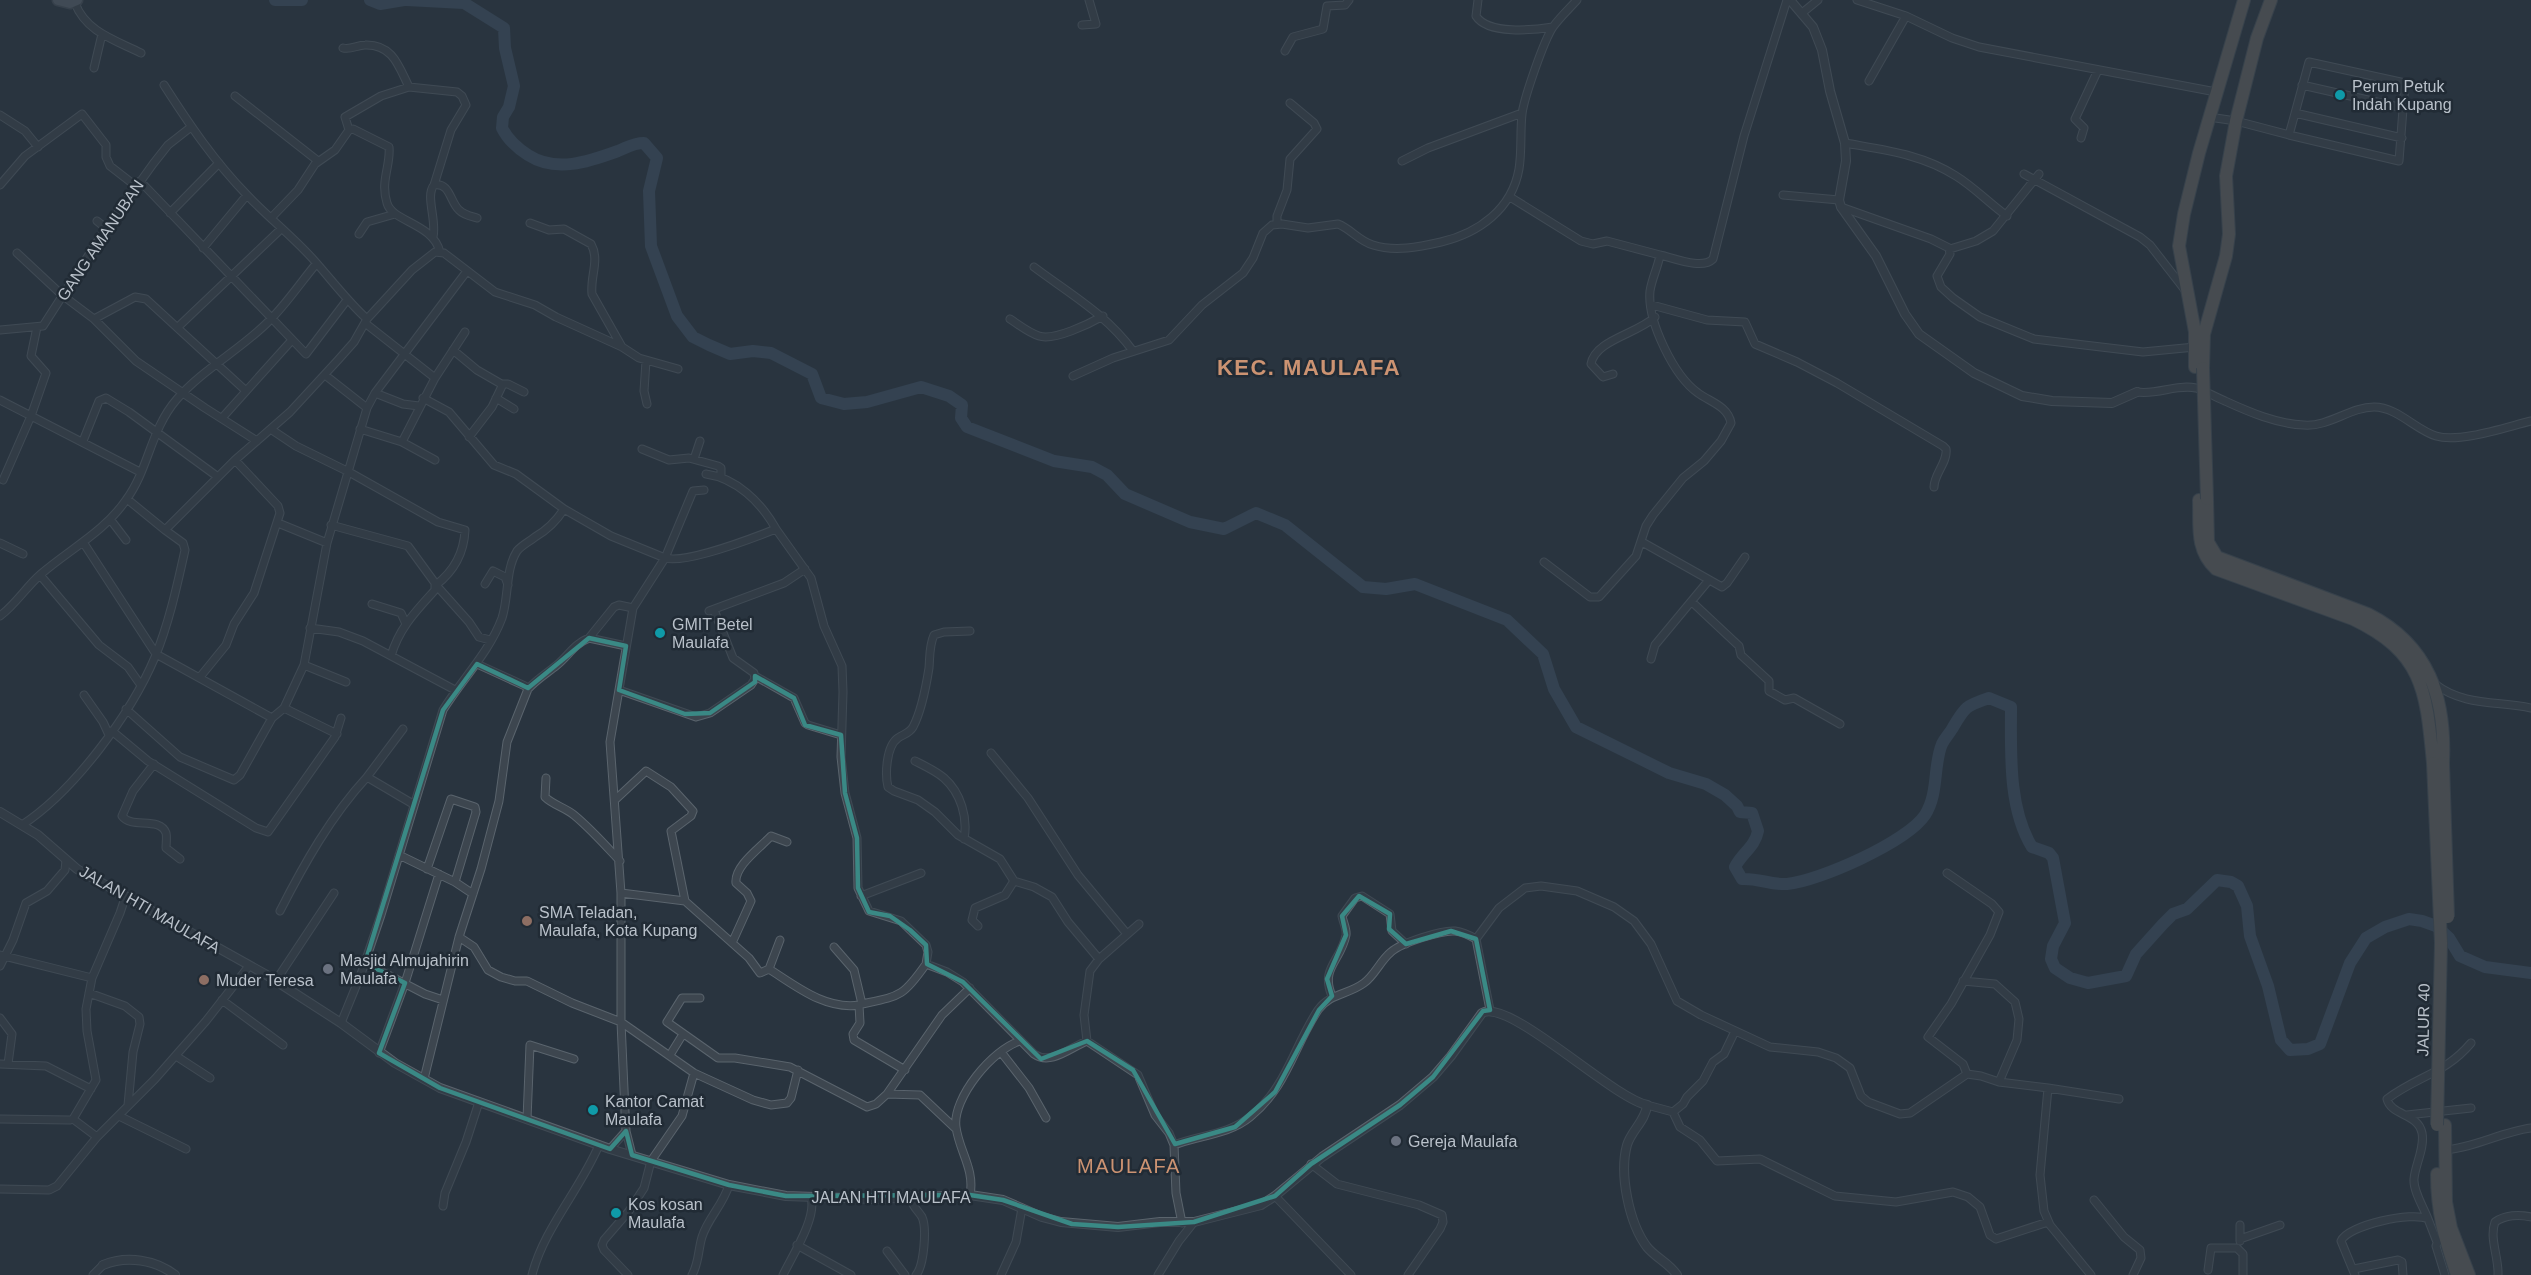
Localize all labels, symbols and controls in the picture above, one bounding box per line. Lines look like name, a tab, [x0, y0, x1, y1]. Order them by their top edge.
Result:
place label: Perum Petuk Indah Kupang	[2352, 78, 2452, 113]
marker: Perum Petuk Indah Kupang	[2333, 88, 2347, 102]
street label: GANG AMANUBAN	[54, 177, 147, 304]
district label: KEC. MAULAFA	[1217, 355, 1401, 380]
place label: GMIT Betel Maulafa	[672, 616, 753, 651]
marker: GMIT Betel Maulafa	[653, 626, 667, 640]
street label: JALAN HTI MAULAFA	[77, 862, 223, 957]
place label: SMA Teladan, Maulafa, Kota Kupang	[539, 904, 697, 939]
marker: SMA Teladan, Maulafa, Kota Kupang	[520, 914, 534, 928]
place label: Masjid Almujahirin Maulafa	[340, 952, 469, 987]
marker: Masjid Almujahirin Maulafa	[321, 962, 335, 976]
place label: Muder Teresa	[216, 972, 314, 989]
marker: Muder Teresa	[197, 973, 211, 987]
street label: JALUR 40	[2414, 983, 2433, 1057]
place label: Kantor Camat Maulafa	[605, 1093, 704, 1128]
marker: Kantor Camat Maulafa	[586, 1103, 600, 1117]
place label: Gereja Maulafa	[1408, 1133, 1517, 1150]
marker: Gereja Maulafa	[1389, 1134, 1403, 1148]
district label: MAULAFA	[1077, 1155, 1181, 1177]
street label: JALAN HTI MAULAFA	[811, 1189, 971, 1206]
place label: Kos kosan Maulafa	[628, 1196, 703, 1231]
marker: Kos kosan Maulafa	[609, 1206, 623, 1220]

